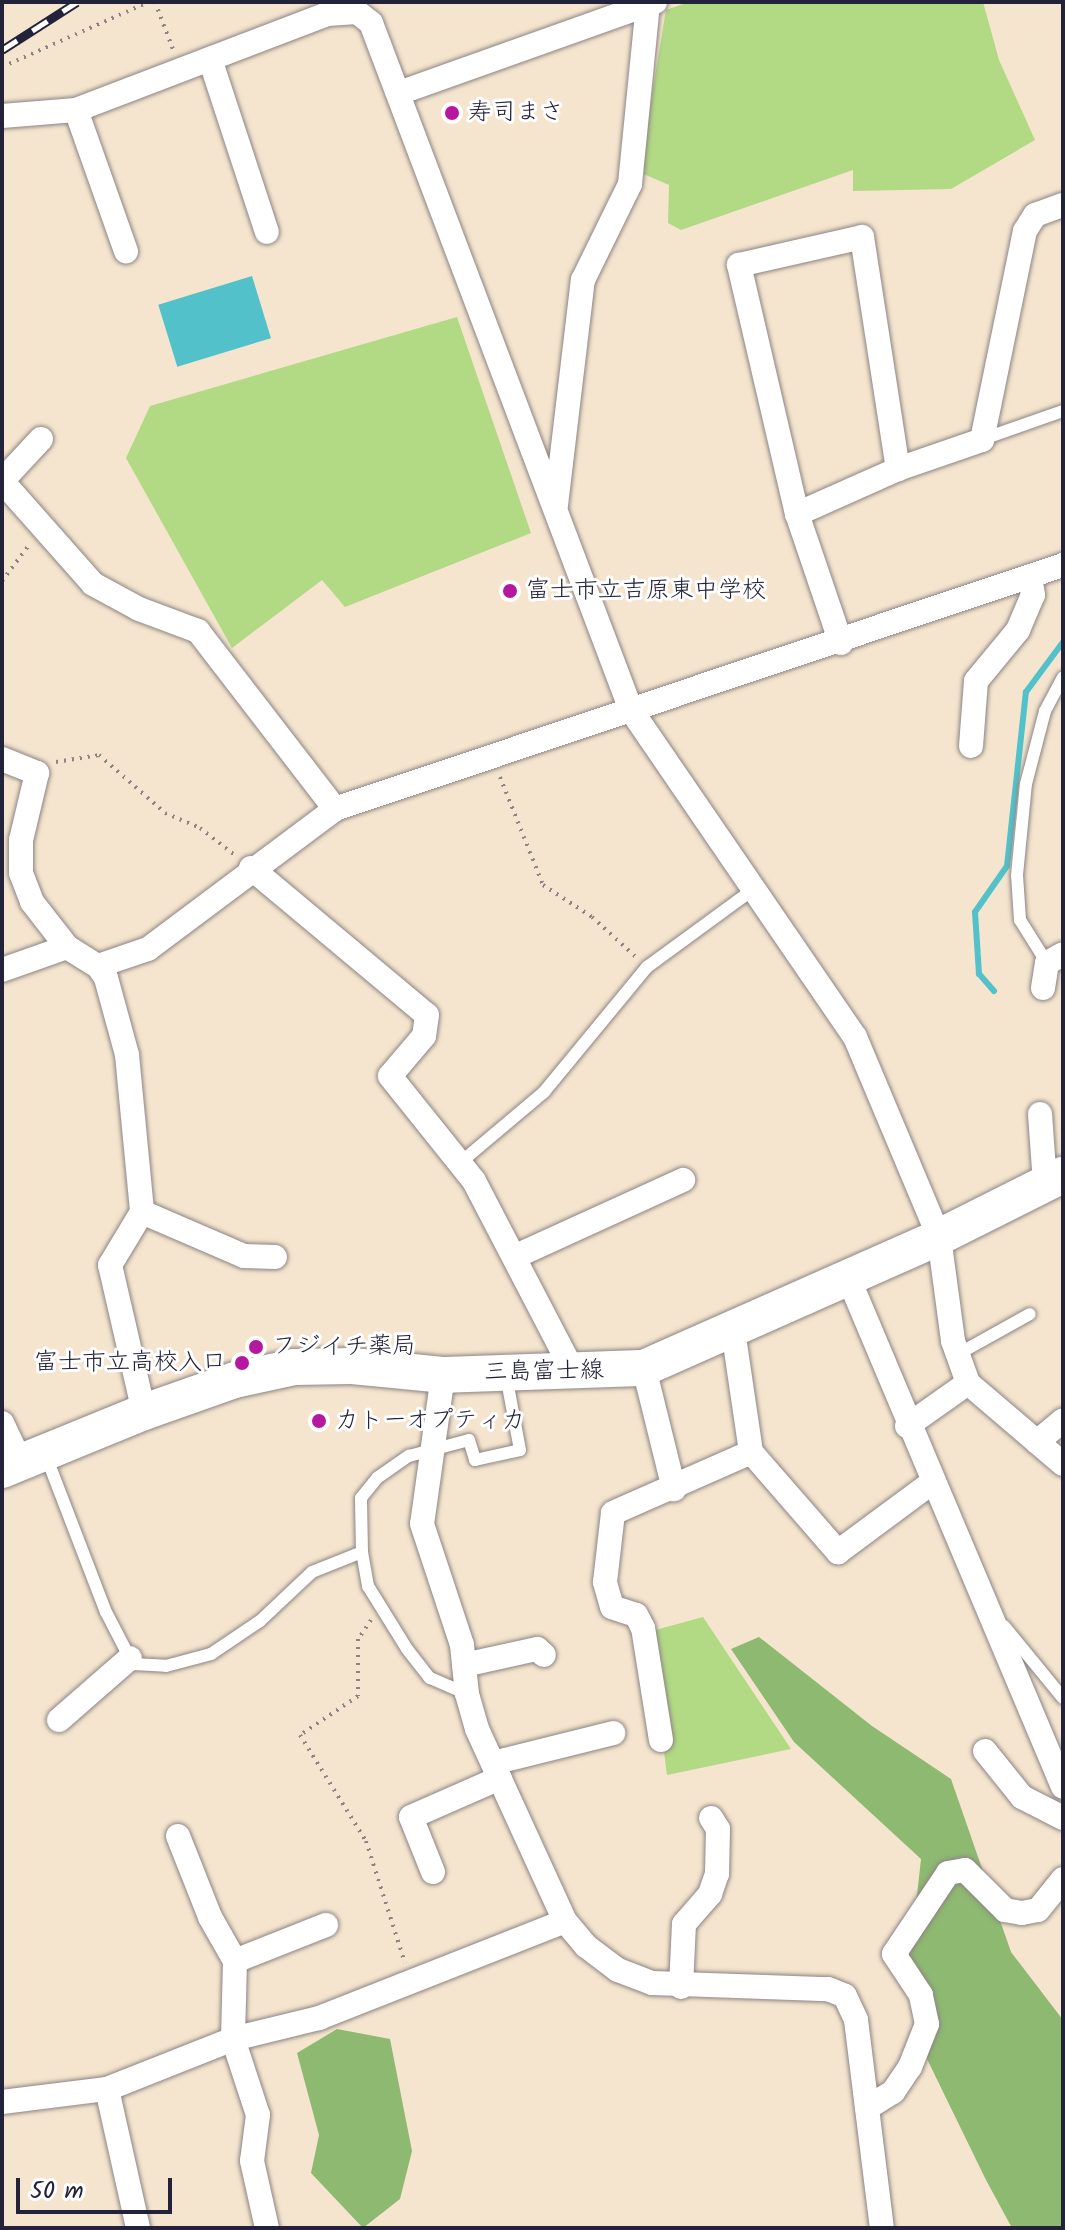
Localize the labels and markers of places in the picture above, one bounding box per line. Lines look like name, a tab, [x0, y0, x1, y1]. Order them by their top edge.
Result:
place label: 寿司まさ	[468, 99, 564, 127]
marker: 寿司まさ	[443, 104, 461, 122]
place label: 富士市立吉原東中学校	[526, 577, 766, 605]
marker: 富士市立吉原東中学校	[501, 582, 519, 600]
place label: フジイチ薬局	[272, 1333, 416, 1361]
marker: フジイチ薬局	[247, 1338, 265, 1356]
place label: 富士市立高校入口	[34, 1349, 226, 1377]
marker: 富士市立高校入口	[233, 1354, 251, 1372]
place label: カトーオプティカ	[335, 1407, 527, 1435]
marker: カトーオプティカ	[310, 1412, 328, 1430]

